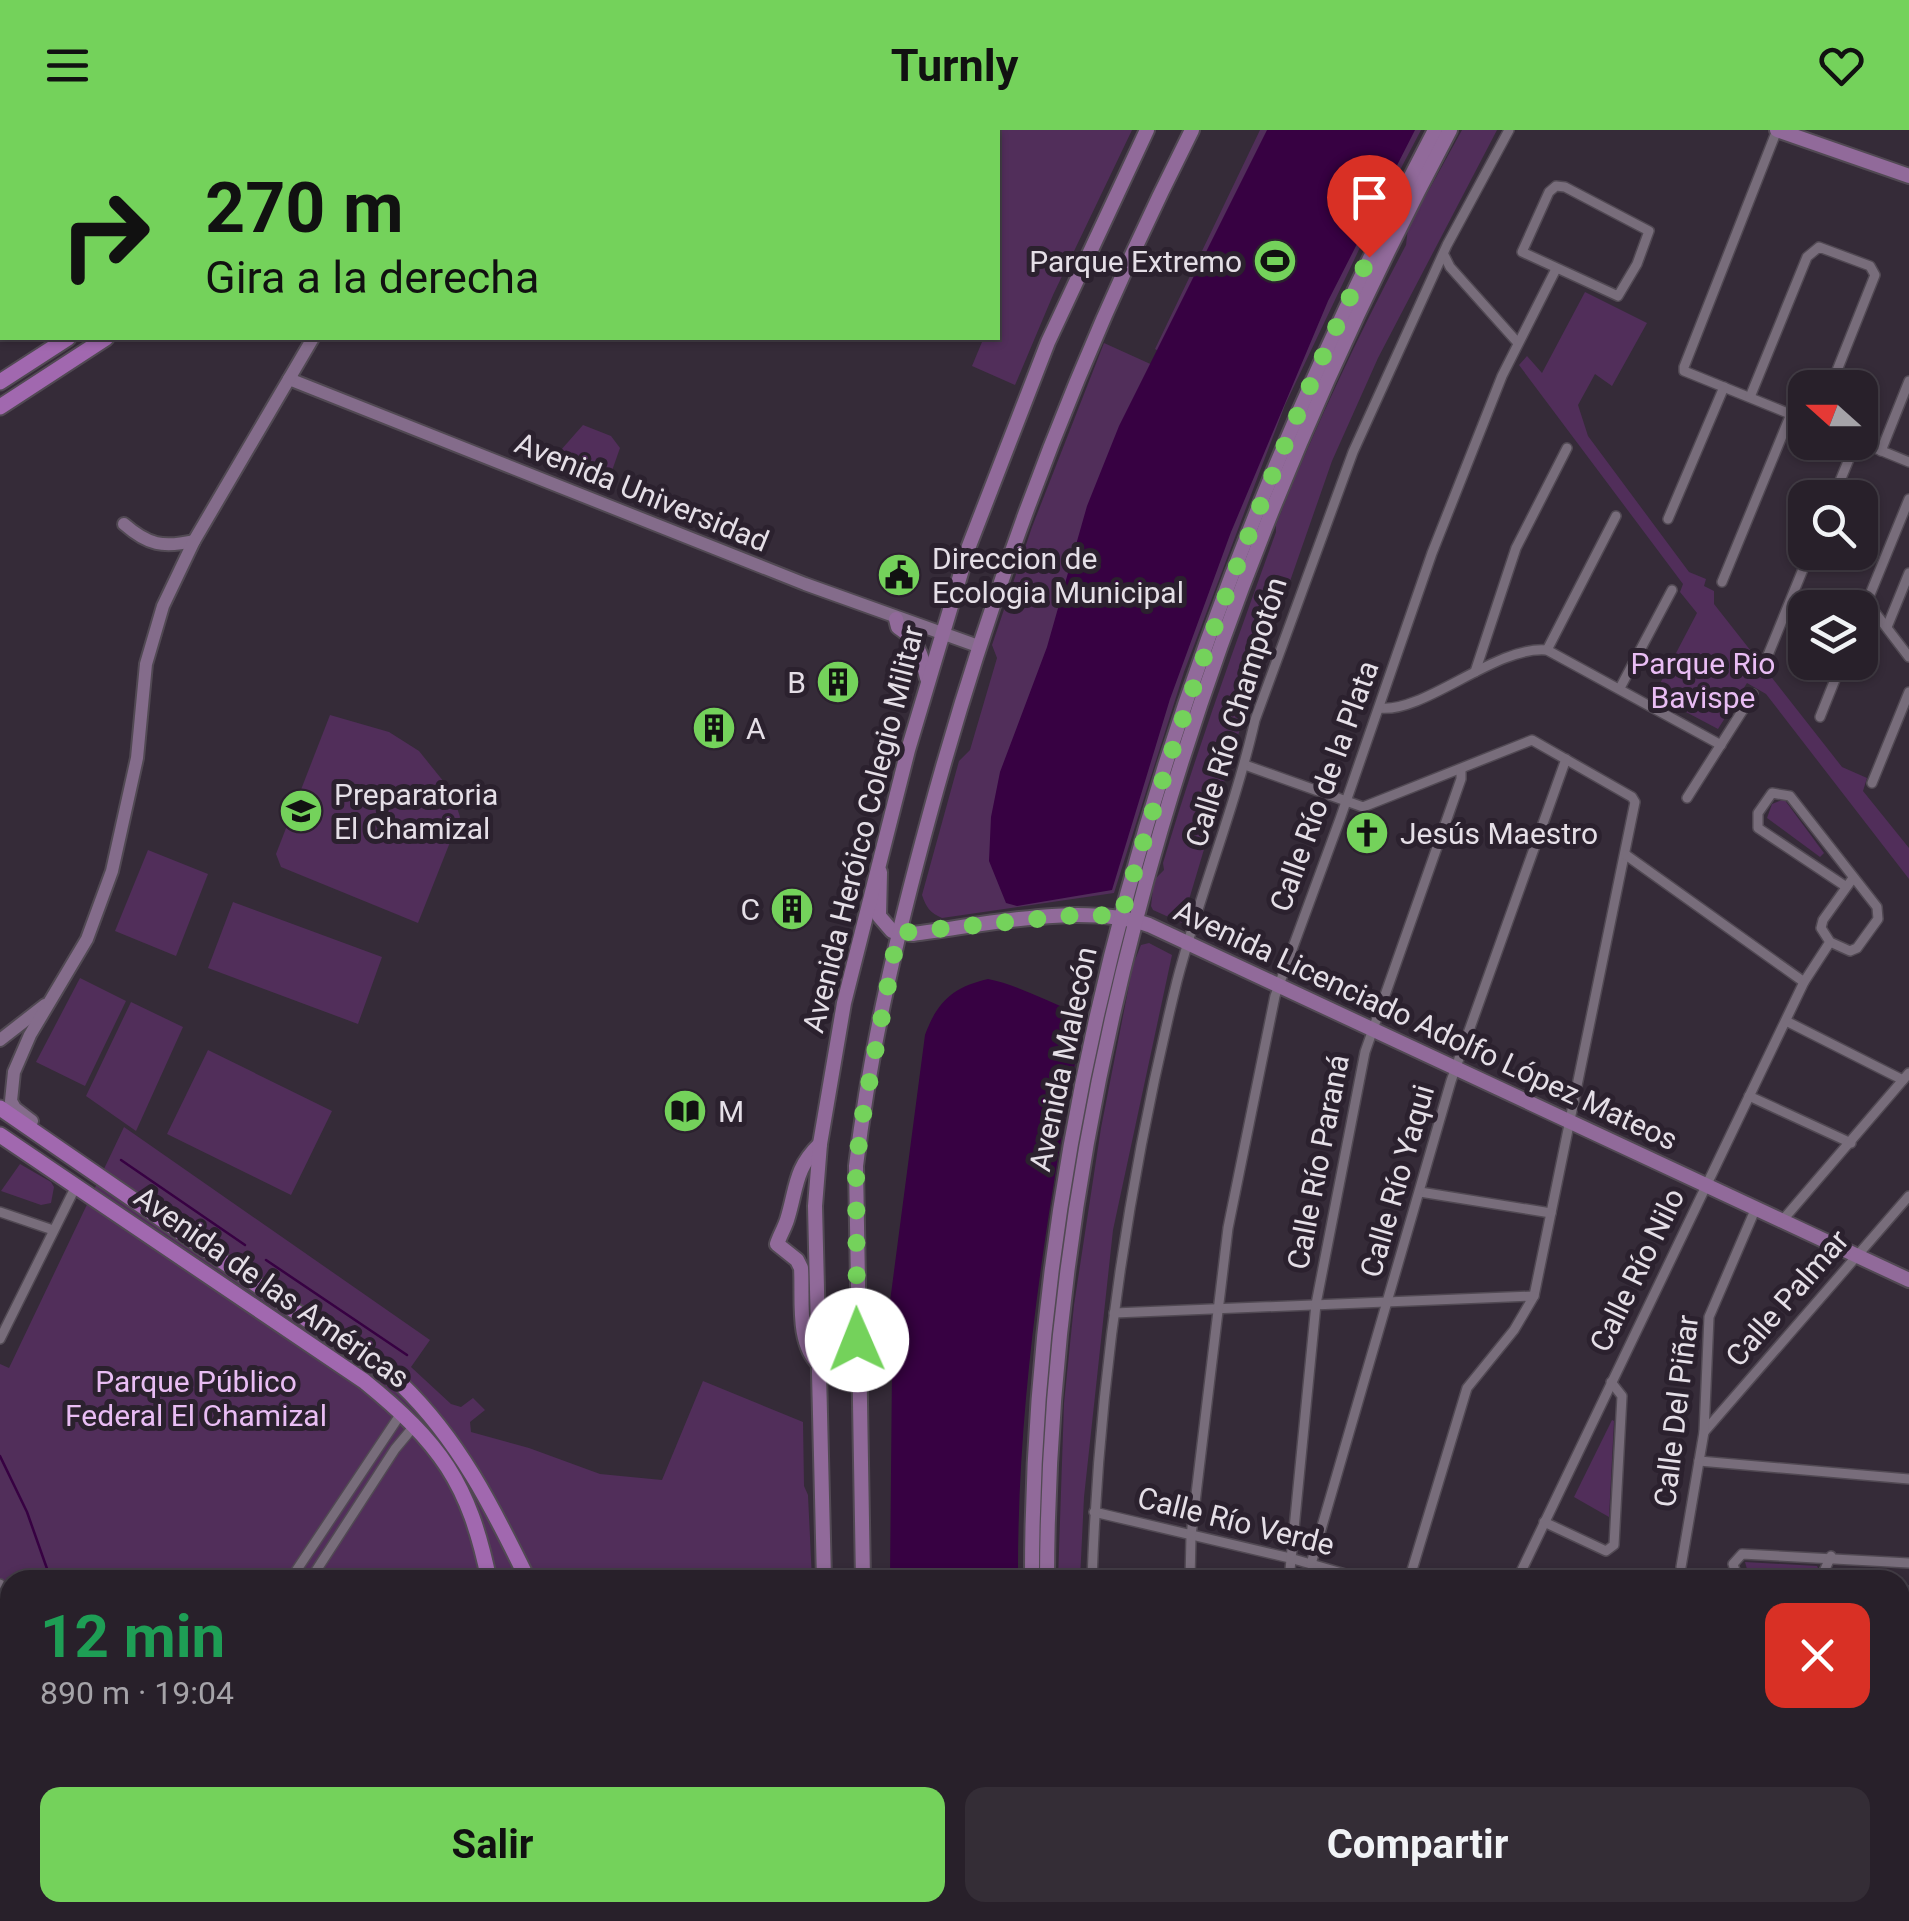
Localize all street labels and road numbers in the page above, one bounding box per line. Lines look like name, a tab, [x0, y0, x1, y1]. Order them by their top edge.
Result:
street label: Avenida Universidad	[510, 425, 774, 559]
street label: Calle Río Champotón	[1178, 573, 1294, 851]
street label: Avenida Heróico Colegio Militar	[795, 622, 931, 1036]
street label: Calle Río de la Plata	[1262, 656, 1386, 916]
street label: Avenida Licenciado Adolfo López Mateos	[1169, 893, 1683, 1157]
street label: Avenida Malecón	[1022, 943, 1104, 1175]
street label: Calle Río Paraná	[1280, 1052, 1356, 1272]
street label: Calle Río Yaqui	[1353, 1081, 1441, 1281]
street label: Avenida de las Américas	[128, 1179, 416, 1395]
street label: Calle Río Nilo	[1582, 1183, 1692, 1357]
street label: Calle Palmar	[1718, 1223, 1856, 1373]
street label: Calle Del Piñar	[1647, 1313, 1705, 1509]
street label: Calle Río Verde	[1134, 1480, 1338, 1562]

